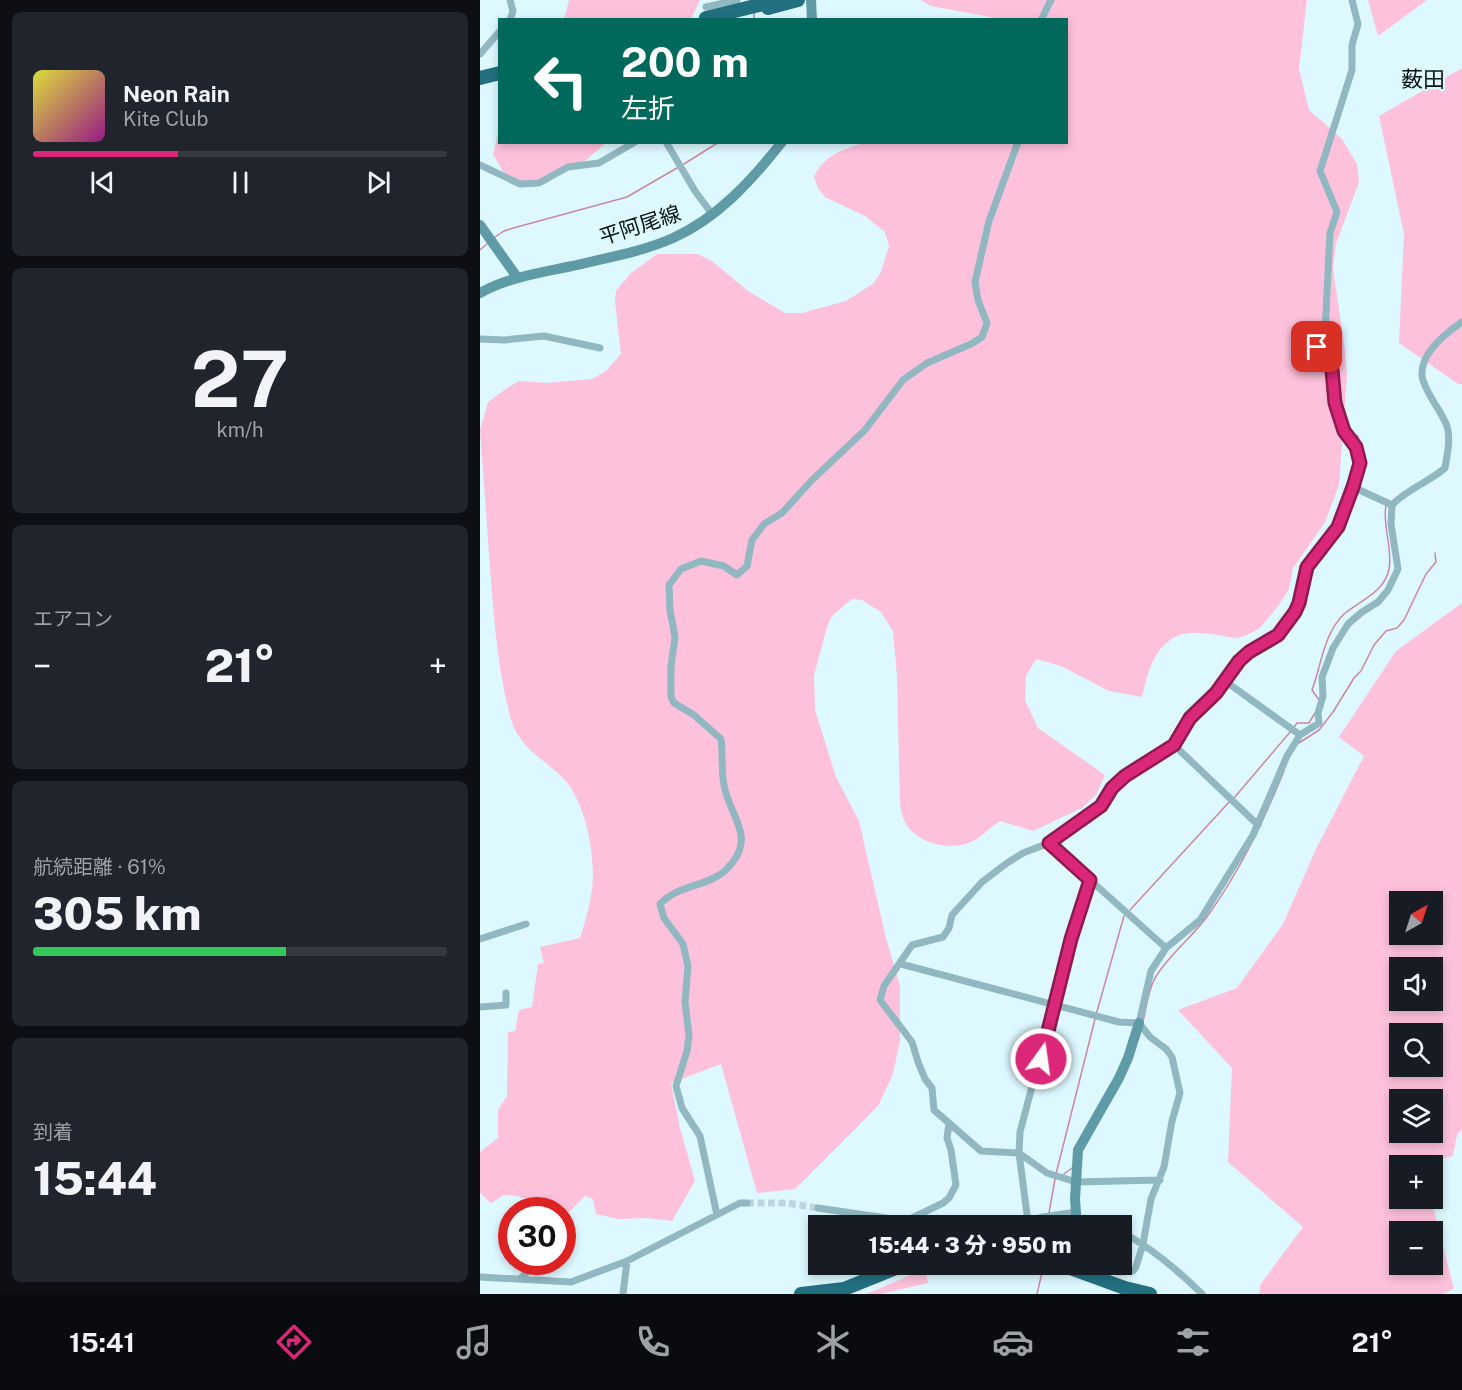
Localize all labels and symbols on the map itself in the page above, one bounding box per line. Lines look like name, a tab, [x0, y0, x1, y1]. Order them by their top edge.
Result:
district label: 薮田	[1401, 66, 1445, 92]
street label: 平阿尾線	[596, 200, 684, 250]
pin	[1291, 321, 1342, 372]
north arrow	[1389, 891, 1443, 945]
position arrow	[1009, 1027, 1073, 1091]
speed limit sign: 30	[498, 1197, 576, 1275]

